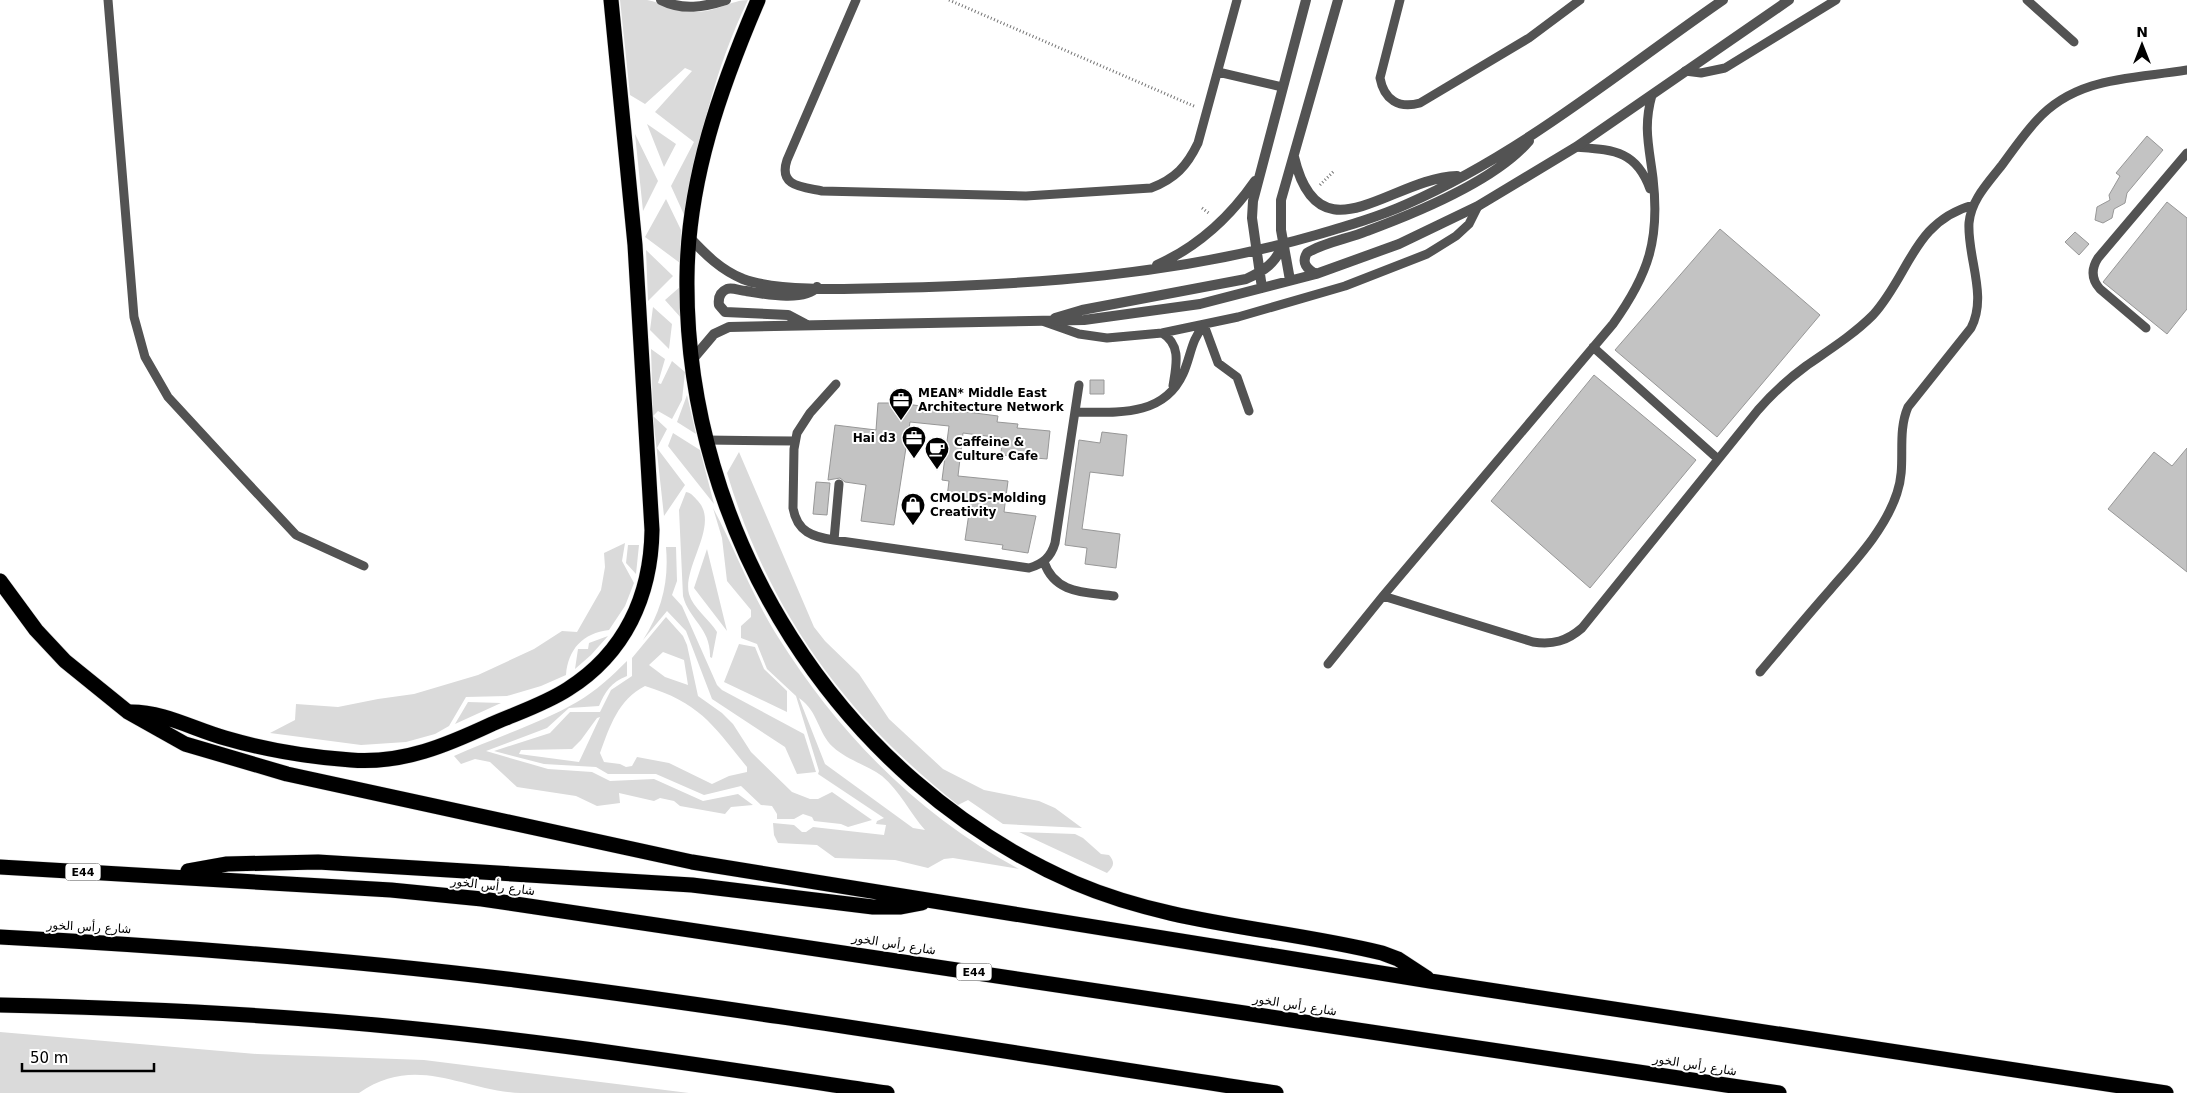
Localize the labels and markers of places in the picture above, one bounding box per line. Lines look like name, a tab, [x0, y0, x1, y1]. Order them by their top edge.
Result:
place label: MEAN* Middle East Architecture Network	[918, 386, 1065, 414]
office icon: MEAN* Middle East Architecture Network	[888, 387, 914, 421]
office icon: Hai d3	[901, 425, 927, 459]
place label: Hai d3	[853, 431, 896, 445]
place label: Caffeine & Culture Cafe	[954, 435, 1038, 463]
cafe icon: Caffeine & Culture Cafe	[924, 436, 950, 470]
place label: CMOLDS-Molding Creativity	[930, 491, 1046, 519]
shop icon: CMOLDS-Molding Creativity	[900, 492, 926, 526]

